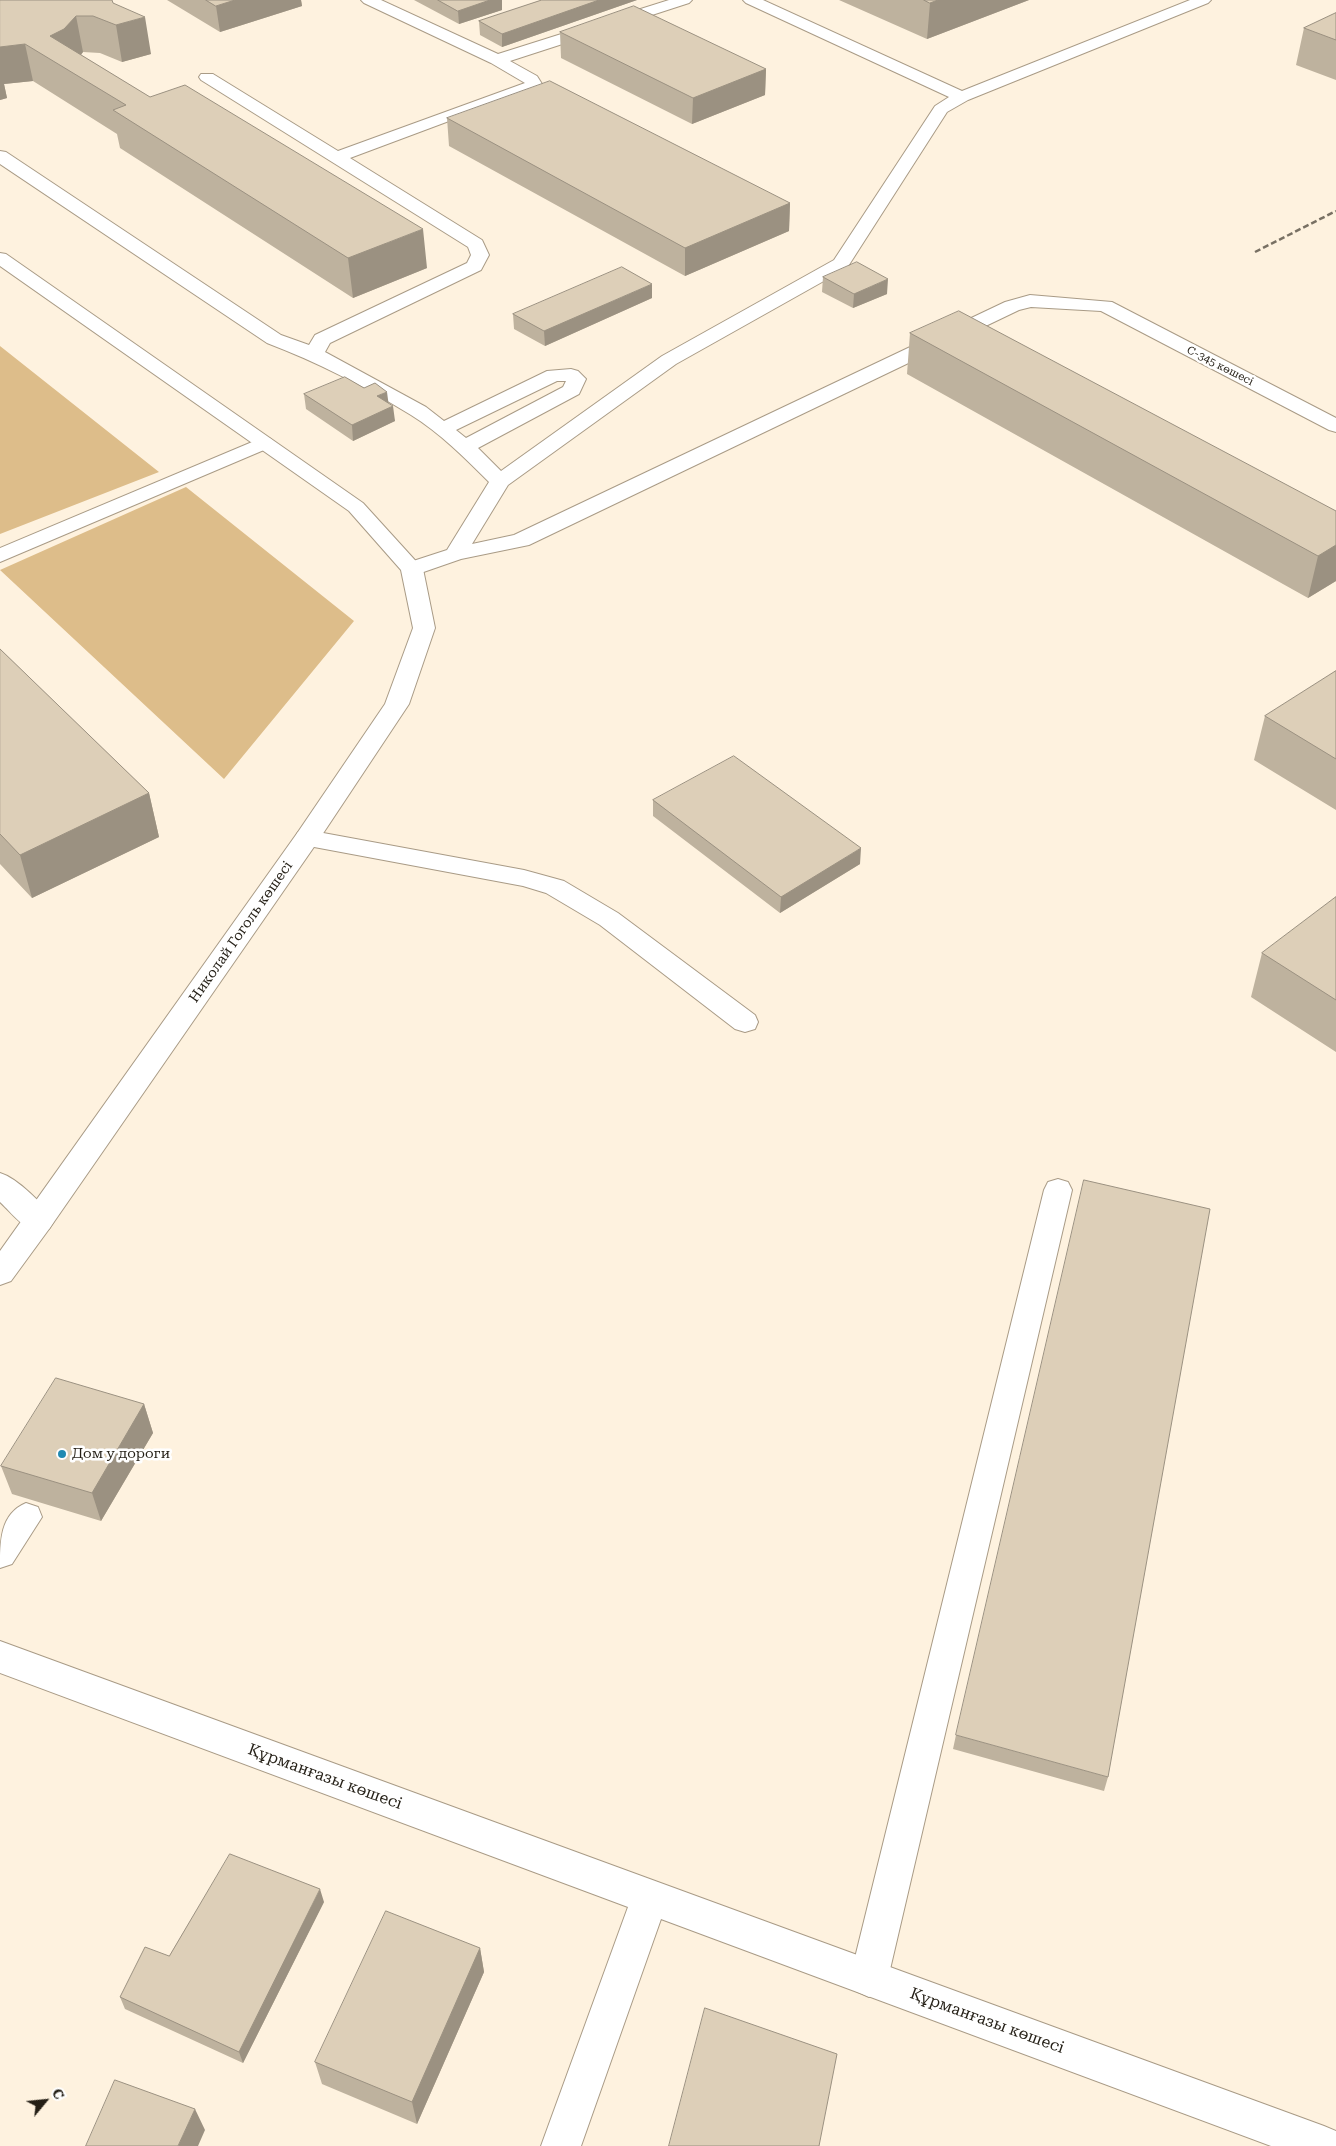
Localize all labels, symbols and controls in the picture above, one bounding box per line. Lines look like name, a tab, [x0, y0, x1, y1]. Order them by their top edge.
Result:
street label: С-345 көшесі	[1184, 343, 1256, 389]
street label: Николай Гоголь көшесі	[186, 858, 296, 1006]
place label: Дом у дороги	[72, 1446, 170, 1462]
marker: Дом у дороги	[56, 1448, 68, 1460]
street label: Құрманғазы көшесі	[245, 1740, 405, 1814]
street label: Құрманғазы көшесі	[907, 1984, 1067, 2058]
north arrow	[20, 2076, 70, 2126]
text: С	[49, 2086, 68, 2102]

